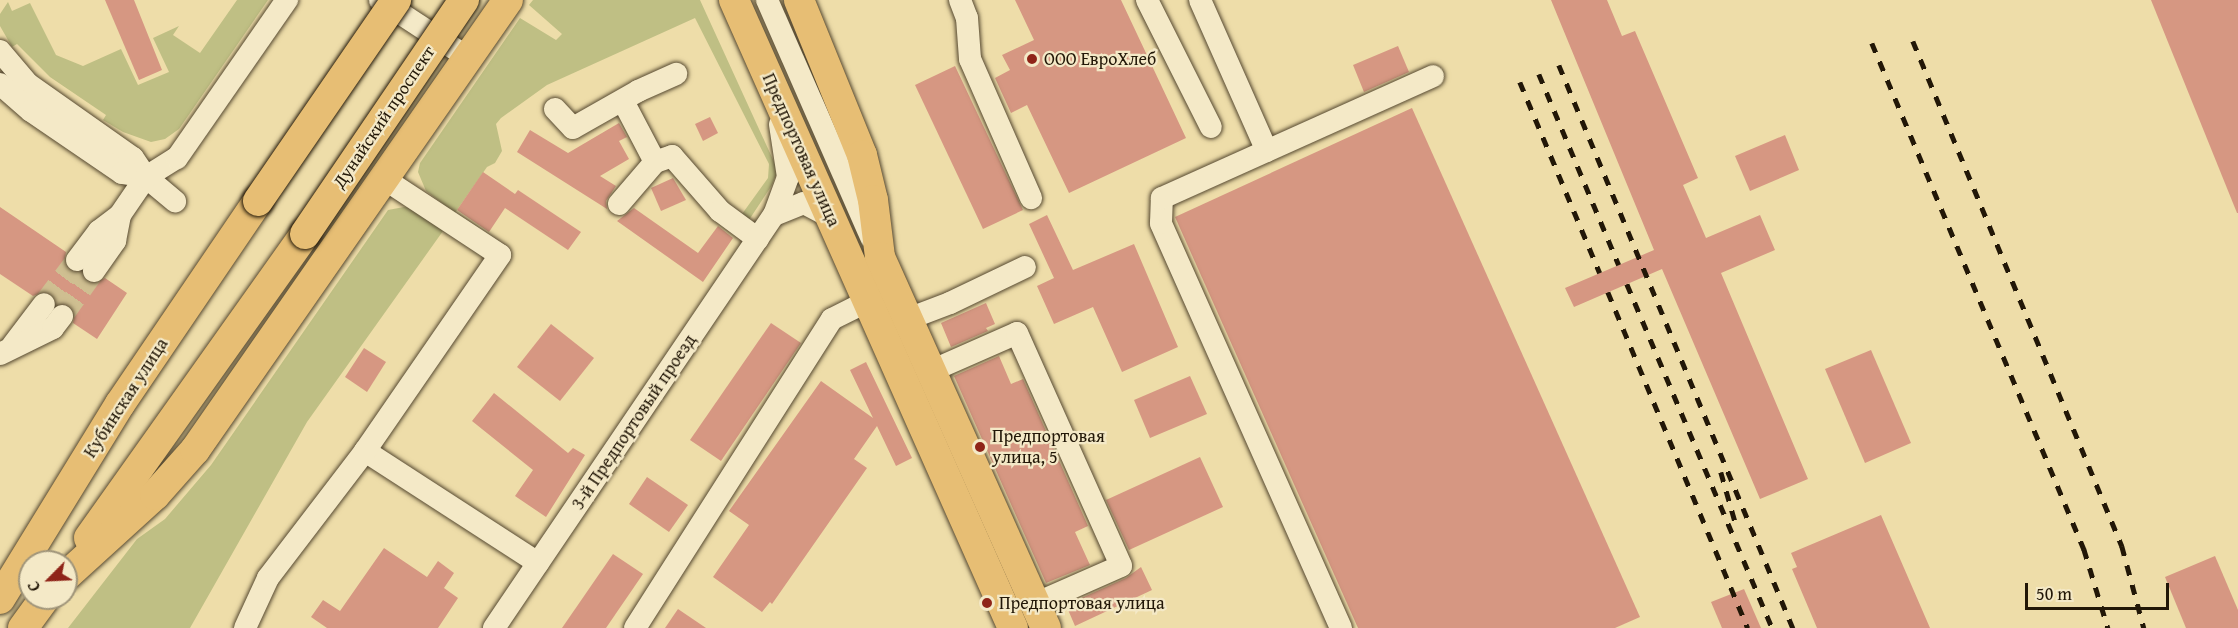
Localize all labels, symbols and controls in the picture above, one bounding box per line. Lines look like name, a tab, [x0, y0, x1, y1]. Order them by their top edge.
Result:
street label: Дунайский проспект	[328, 42, 440, 192]
place label: ООО ЕвроХлеб	[1044, 48, 1156, 70]
marker: ООО ЕвроХлеб	[1025, 52, 1039, 66]
street label: Предпортовая улица	[757, 70, 845, 230]
street label: 3-й Предпортовый проезд	[567, 330, 701, 514]
street label: Кубинская улица	[79, 334, 173, 462]
place label: Предпортовая улица, 5	[992, 426, 1105, 468]
marker: Предпортовая улица, 5	[973, 440, 987, 454]
north arrow	[18, 550, 78, 610]
scale bar	[2028, 571, 2172, 609]
text: С	[21, 578, 46, 596]
text: 50 m	[2036, 580, 2072, 607]
place label: Предпортовая улица	[999, 592, 1164, 614]
marker: Предпортовая улица	[980, 596, 994, 610]

